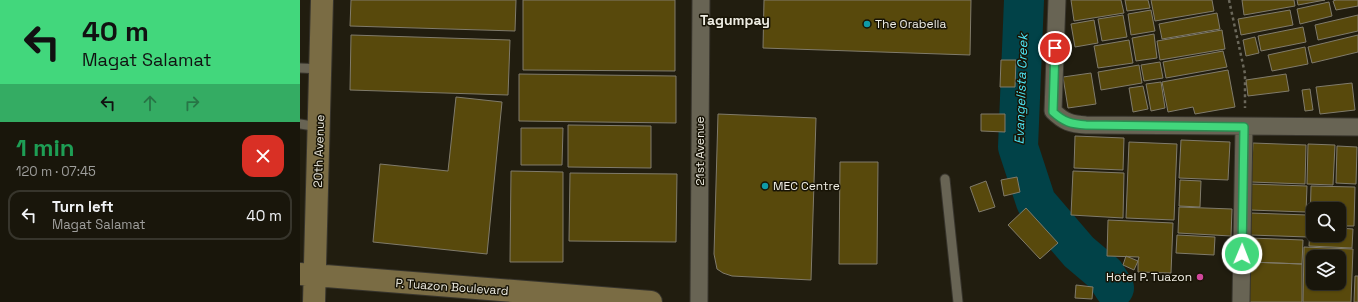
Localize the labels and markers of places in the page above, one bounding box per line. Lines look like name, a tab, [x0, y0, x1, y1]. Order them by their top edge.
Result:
place label: The Orabella	[875, 16, 947, 32]
marker: The Orabella	[862, 19, 872, 29]
pin	[1038, 31, 1072, 65]
place label: MEC Centre	[773, 178, 840, 194]
marker: MEC Centre	[760, 181, 770, 191]
place label: Hotel P. Tuazon	[1106, 269, 1192, 285]
marker: Hotel P. Tuazon	[1195, 272, 1205, 282]

